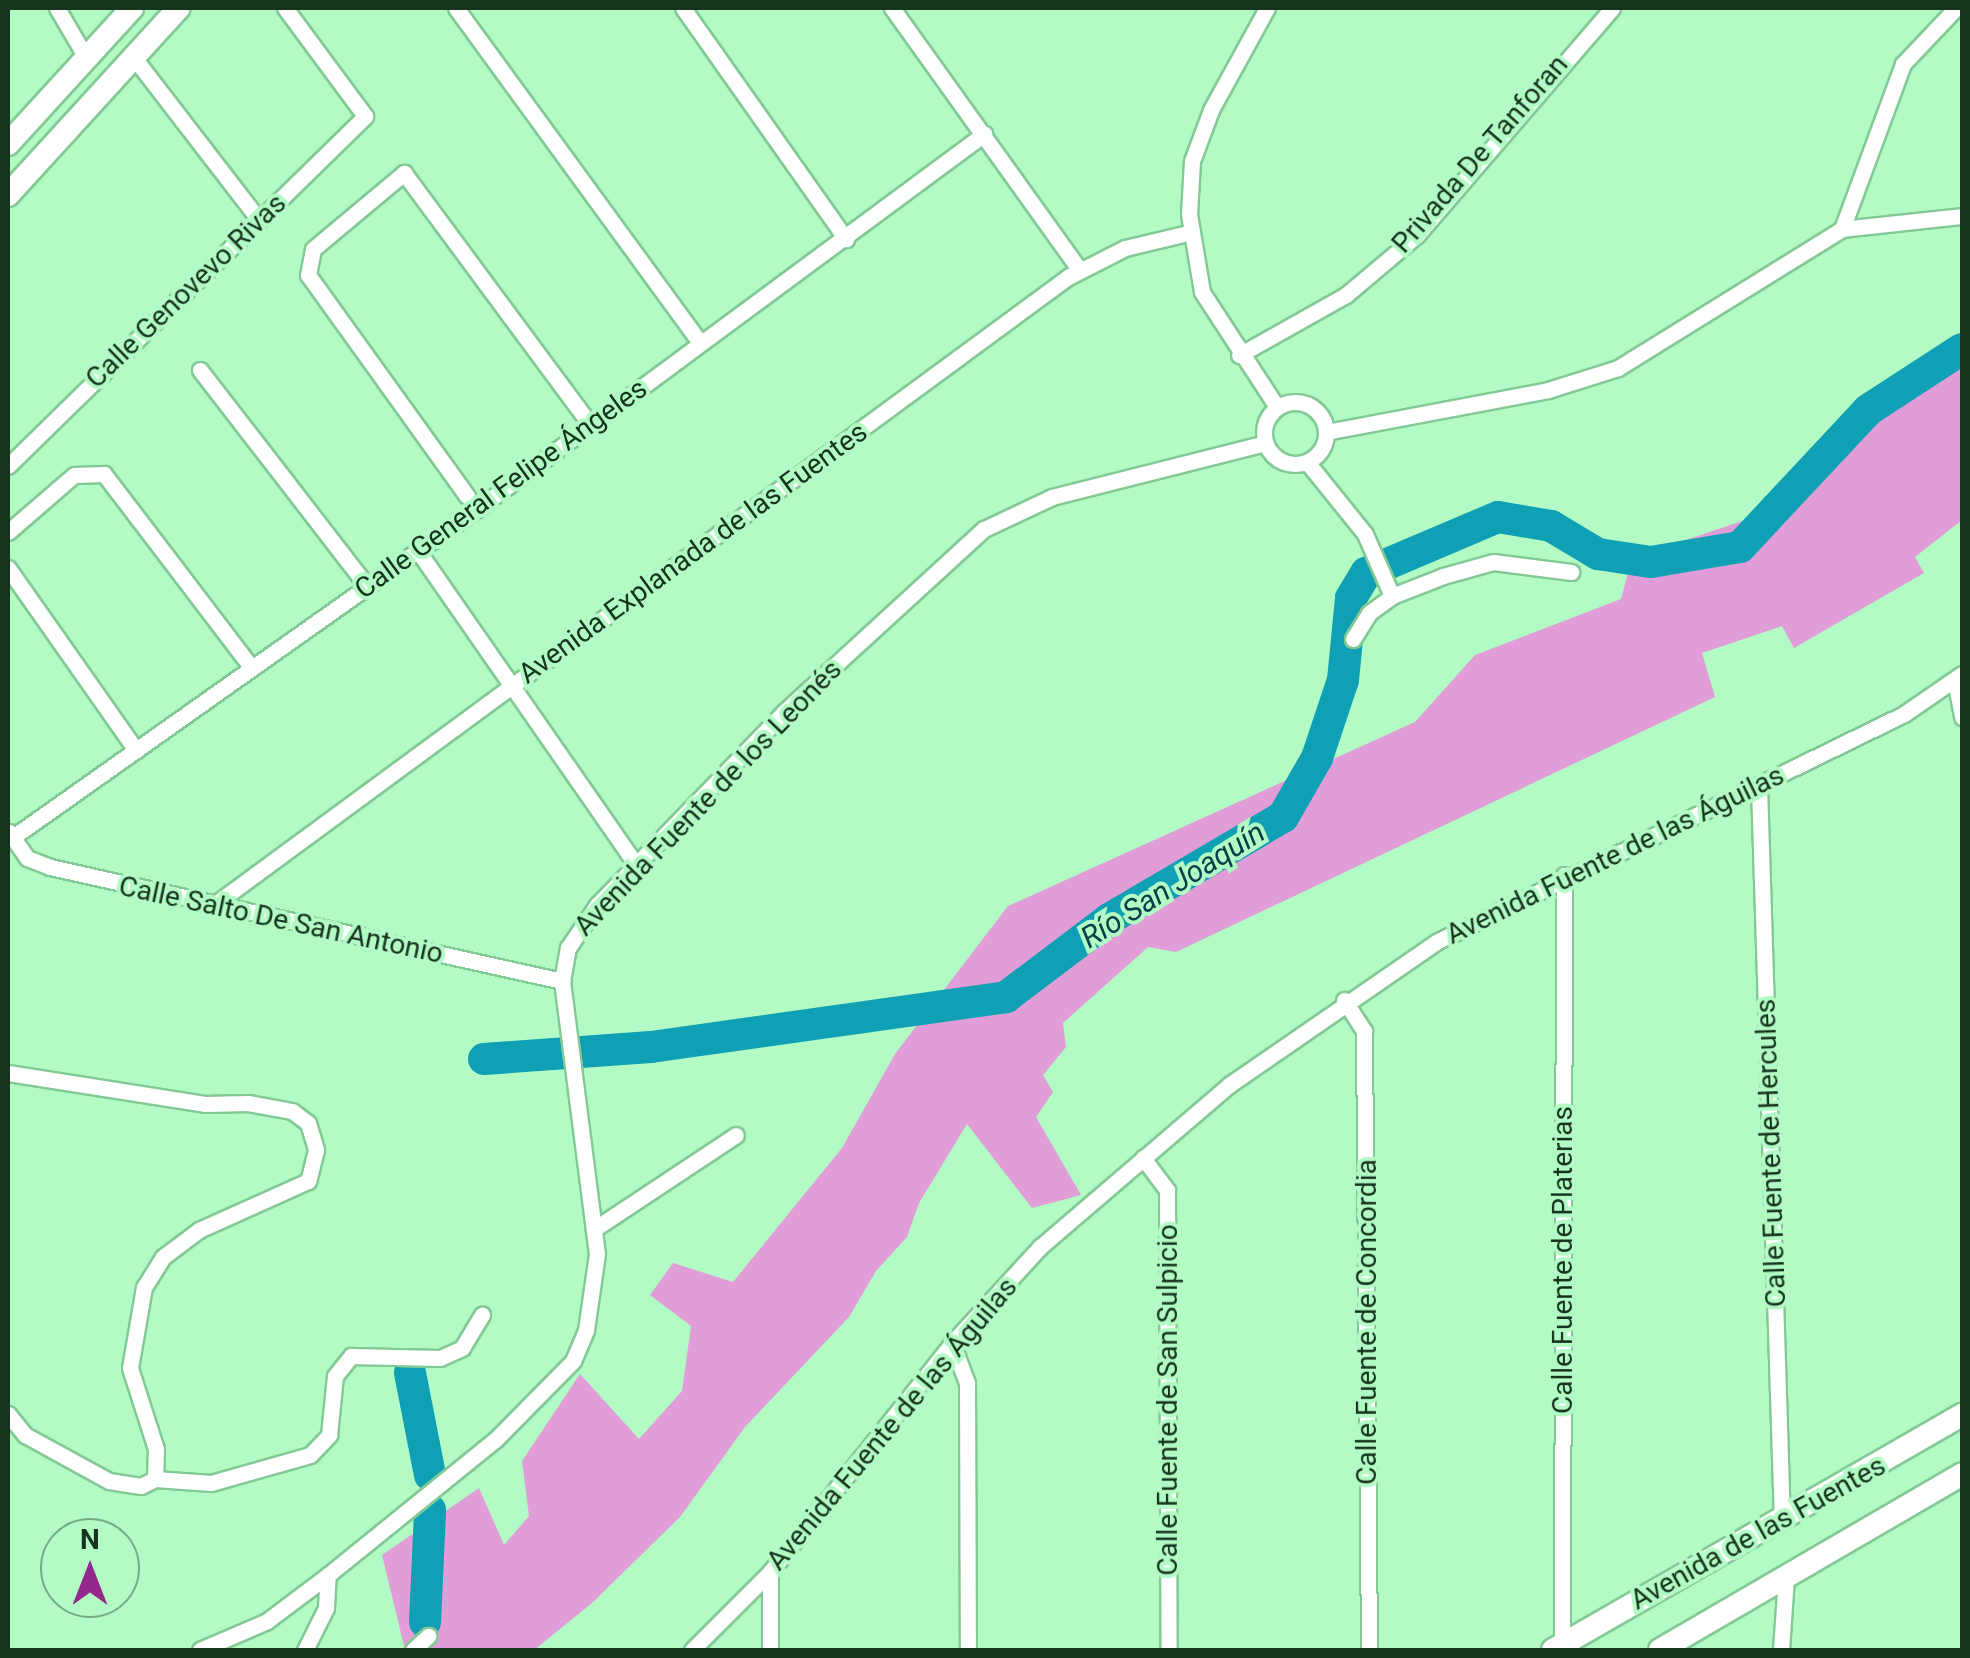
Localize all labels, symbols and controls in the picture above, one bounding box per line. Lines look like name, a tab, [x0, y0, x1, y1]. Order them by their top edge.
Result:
street label: Privada De Tanforan	[1385, 48, 1575, 260]
street label: Calle Genovevo Rivas	[79, 187, 293, 395]
street label: Calle General Felipe Ángeles	[348, 372, 654, 606]
street label: Avenida Explanada de las Fuentes	[512, 415, 874, 691]
street label: Avenida Fuente de los Leonés	[567, 653, 849, 943]
street label: Avenida Fuente de las Águilas	[1441, 758, 1789, 952]
water label: Río San Joaquín	[1074, 814, 1272, 956]
street label: Calle Salto De San Antonio	[116, 869, 446, 971]
street label: Calle Fuente de Hercules	[1749, 998, 1793, 1308]
street label: Calle Fuente de Platerias	[1546, 1106, 1580, 1414]
street label: Calle Fuente de Concordia	[1350, 1159, 1384, 1485]
street label: Calle Fuente de San Sulpicio	[1151, 1224, 1185, 1576]
street label: Avenida Fuente de las Águilas	[760, 1271, 1024, 1577]
street label: Avenida de las Fuentes	[1625, 1449, 1891, 1617]
north arrow	[40, 1518, 140, 1618]
text: N	[80, 1523, 100, 1556]

